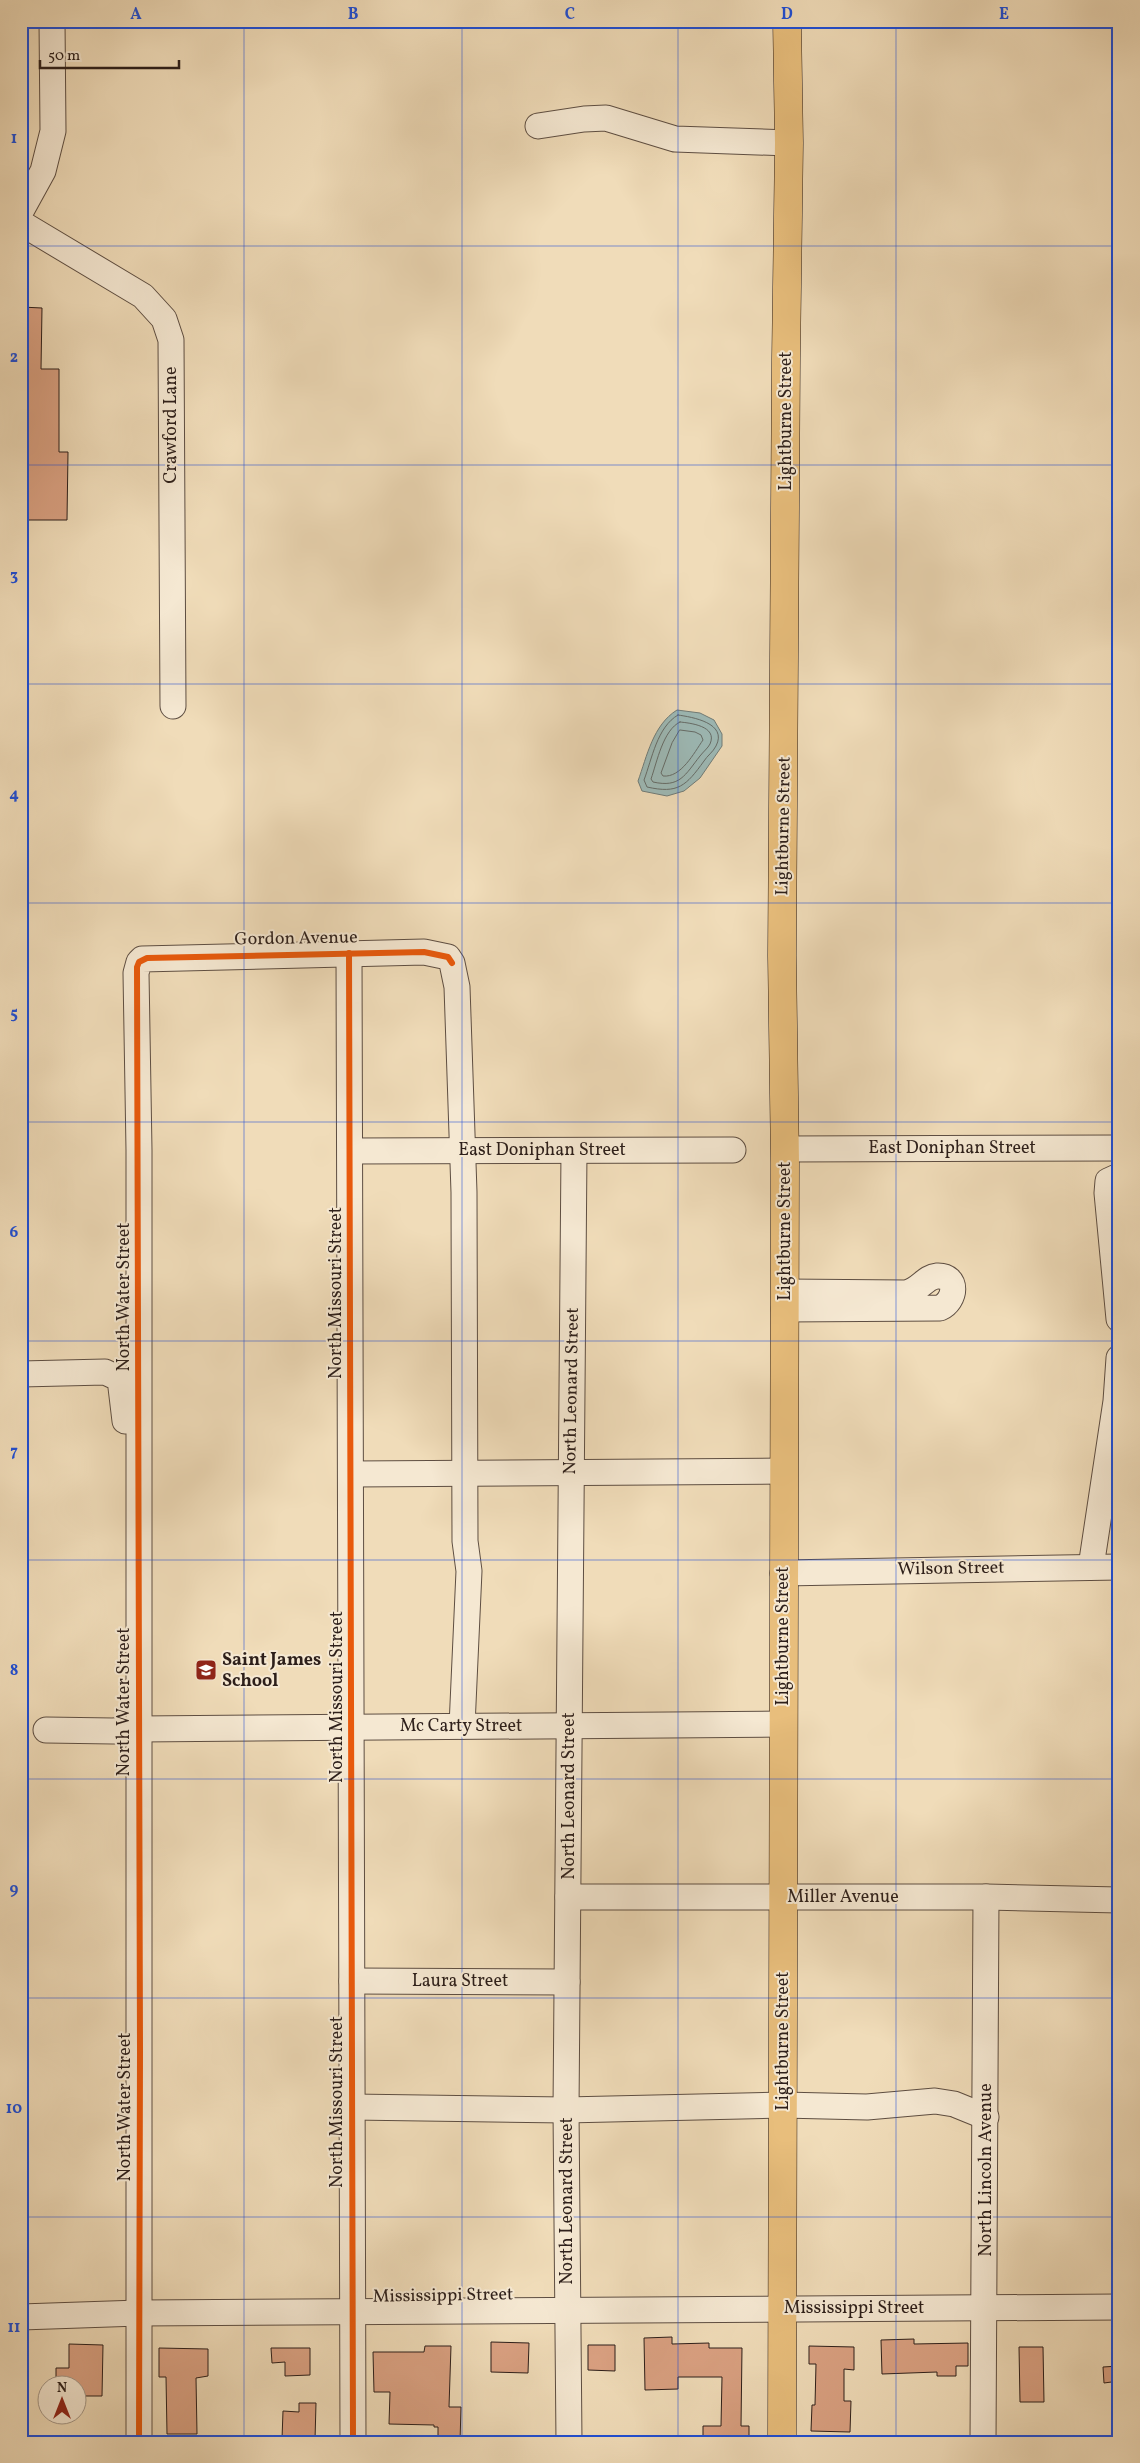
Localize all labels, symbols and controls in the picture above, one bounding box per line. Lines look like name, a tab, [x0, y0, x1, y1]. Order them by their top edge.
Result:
text: A	[130, 4, 142, 26]
text: B	[348, 4, 359, 26]
text: C	[565, 4, 575, 26]
text: D	[781, 4, 793, 26]
text: E	[999, 4, 1009, 26]
scale bar	[40, 38, 179, 70]
text: 50 m	[48, 46, 80, 67]
text: 1	[11, 128, 17, 150]
text: 2	[10, 347, 18, 369]
street label: Lightburne Street	[774, 351, 799, 491]
street label: Crawford Lane	[159, 367, 184, 484]
text: 3	[10, 565, 18, 587]
street label: Lightburne Street	[770, 756, 798, 896]
text: 4	[9, 784, 19, 806]
street label: Gordon Avenue	[234, 925, 358, 953]
text: 5	[10, 1003, 18, 1025]
street label: East Doniphan Street	[868, 1136, 1036, 1161]
street label: East Doniphan Street	[458, 1138, 626, 1163]
street label: Lightburne Street	[773, 1161, 798, 1301]
street label: North Missouri Street	[324, 1207, 349, 1379]
text: 6	[10, 1222, 19, 1244]
street label: North Water Street	[112, 1222, 137, 1372]
street label: North Leonard Street	[558, 1307, 586, 1475]
text: 7	[10, 1441, 18, 1463]
street label: Wilson Street	[897, 1556, 1005, 1582]
street label: Lightburne Street	[771, 1566, 796, 1706]
street label: North Missouri Street	[325, 1611, 350, 1783]
street label: North Water Street	[112, 1627, 137, 1777]
place label: Saint James School	[222, 1648, 321, 1694]
school or university icon: Saint James School	[194, 1658, 218, 1682]
text: 8	[10, 1660, 18, 1682]
street label: North Leonard Street	[557, 1712, 582, 1880]
street label: Mc Carty Street	[400, 1714, 522, 1739]
text: 9	[10, 1879, 19, 1901]
street label: Miller Avenue	[787, 1885, 899, 1910]
street label: Laura Street	[412, 1969, 508, 1994]
street label: Lightburne Street	[771, 1971, 796, 2111]
street label: North Missouri Street	[325, 2016, 350, 2188]
street label: North Water Street	[113, 2032, 138, 2182]
street label: North Lincoln Avenue	[974, 2083, 999, 2257]
text: 10	[6, 2098, 22, 2120]
street label: North Leonard Street	[555, 2117, 580, 2285]
street label: Mississippi Street	[372, 2282, 514, 2310]
street label: Mississippi Street	[784, 2296, 924, 2321]
text: 11	[8, 2317, 20, 2339]
north arrow	[38, 2376, 88, 2426]
text: N	[57, 2379, 67, 2398]

